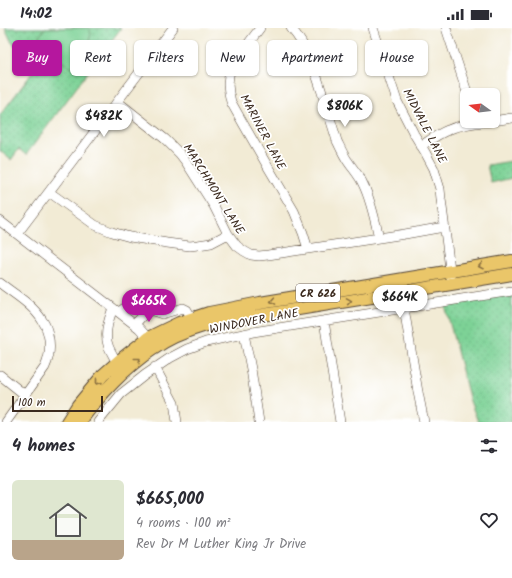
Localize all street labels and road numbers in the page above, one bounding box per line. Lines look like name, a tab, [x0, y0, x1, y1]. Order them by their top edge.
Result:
street label: MIDVALE LANE	[397, 85, 452, 168]
street label: MARINER LANE	[235, 91, 291, 174]
street label: MARCHMONT LANE	[178, 140, 250, 239]
road number: CR 626	[296, 284, 340, 302]
street label: WINDOVER LANE	[208, 303, 301, 339]

